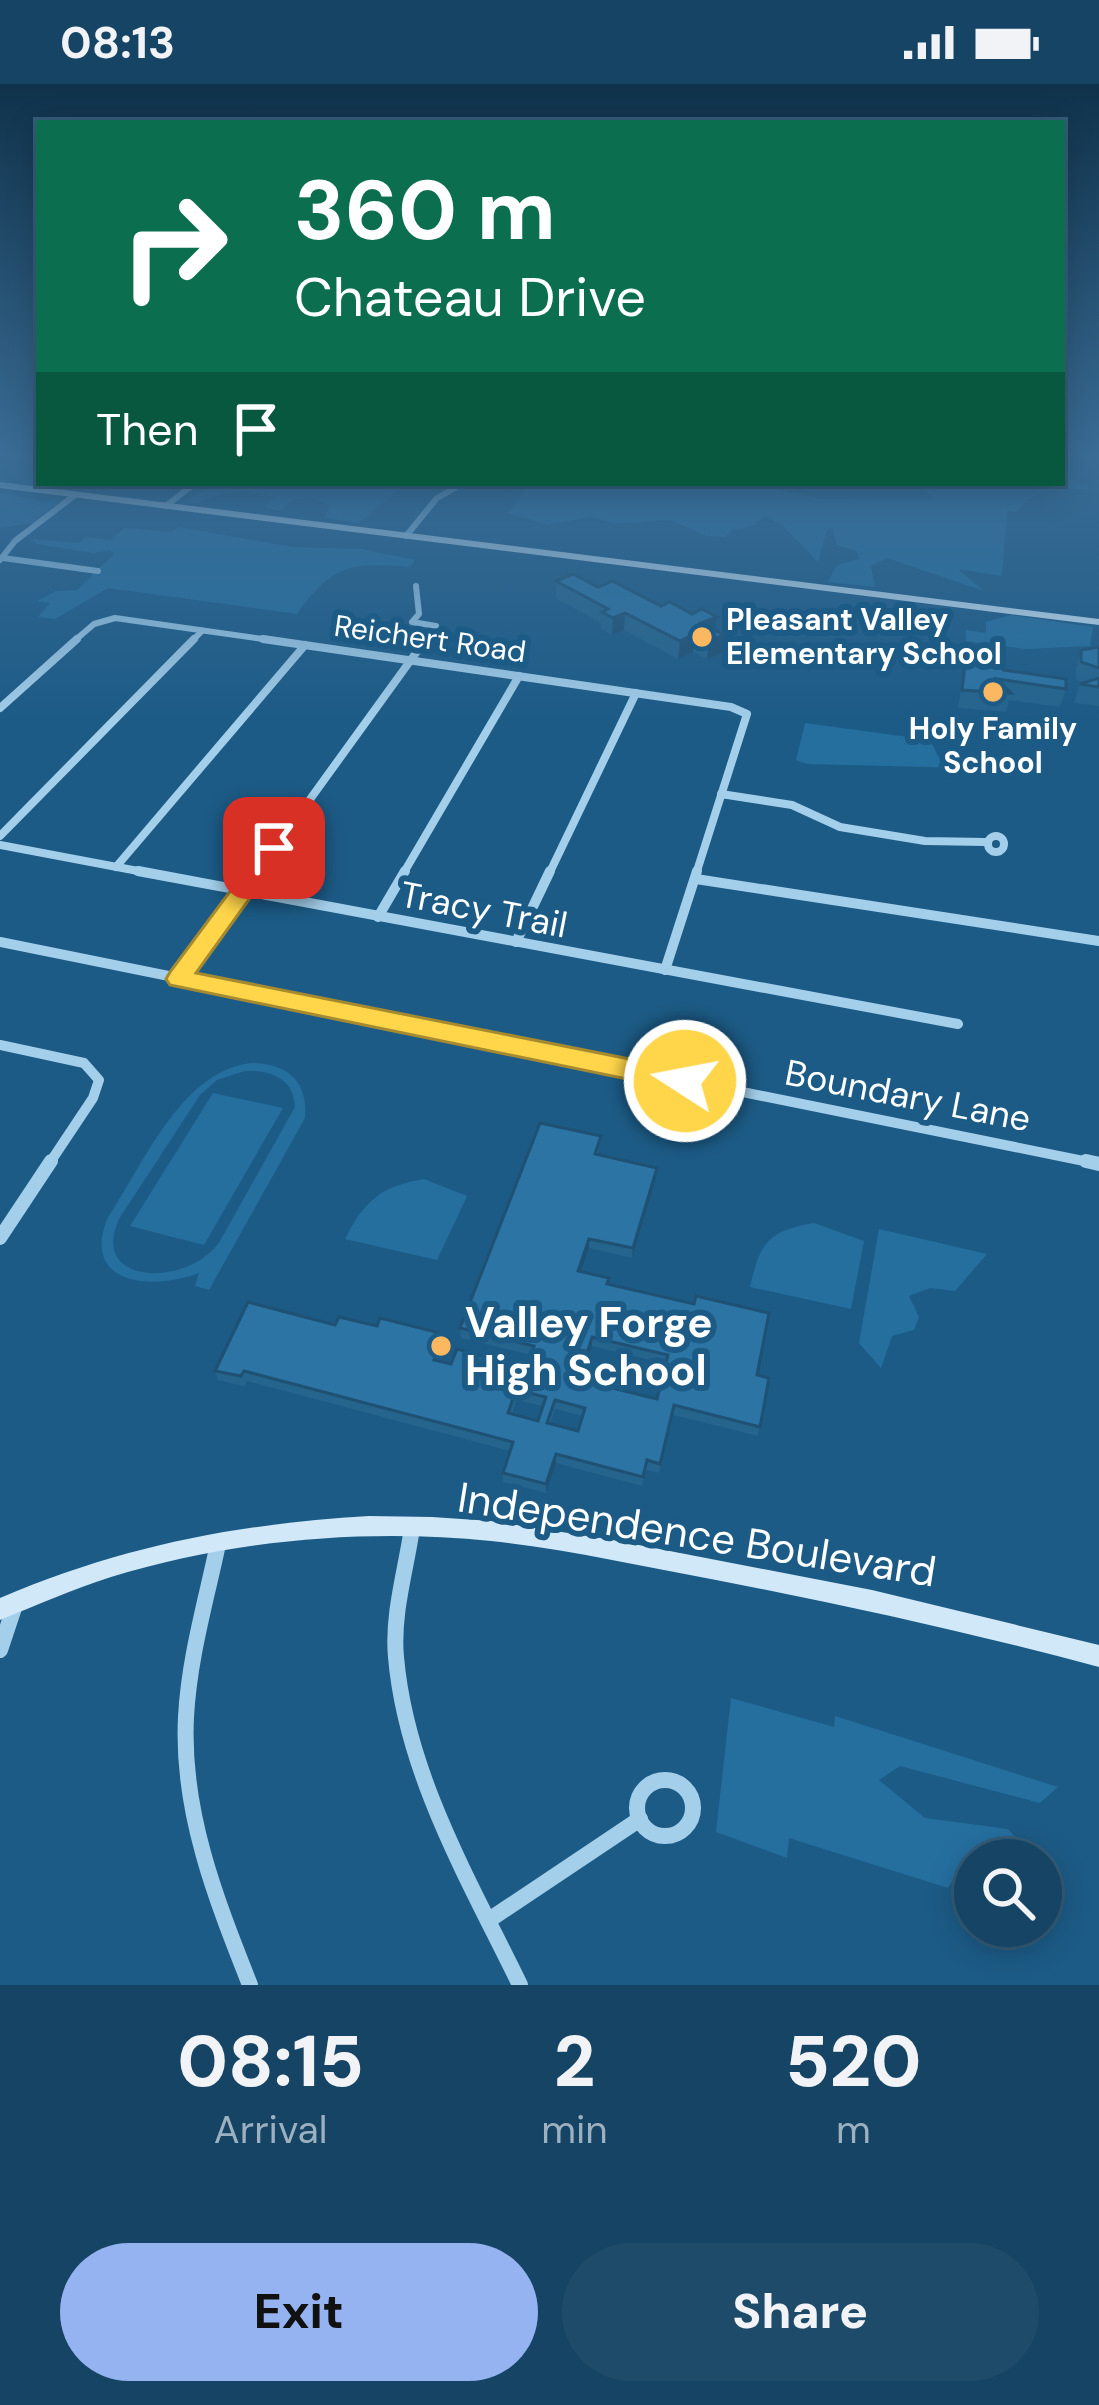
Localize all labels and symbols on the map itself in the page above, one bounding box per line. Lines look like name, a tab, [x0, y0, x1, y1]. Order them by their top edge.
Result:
place label: Pleasant Valley Elementary School	[726, 600, 1002, 673]
street label: Reichert Road	[332, 606, 528, 671]
marker: Pleasant Valley Elementary School	[689, 624, 715, 650]
marker: Holy Family School	[980, 679, 1006, 705]
place label: Holy Family School	[909, 709, 1077, 782]
pin	[223, 797, 325, 899]
street label: Tracy Trail	[396, 870, 571, 949]
position arrow	[622, 1018, 748, 1144]
street label: Boundary Lane	[781, 1049, 1035, 1142]
place label: Valley Forge High School	[465, 1295, 713, 1398]
marker: Valley Forge High School	[428, 1333, 454, 1359]
street label: Independence Boulevard	[454, 1470, 940, 1599]

